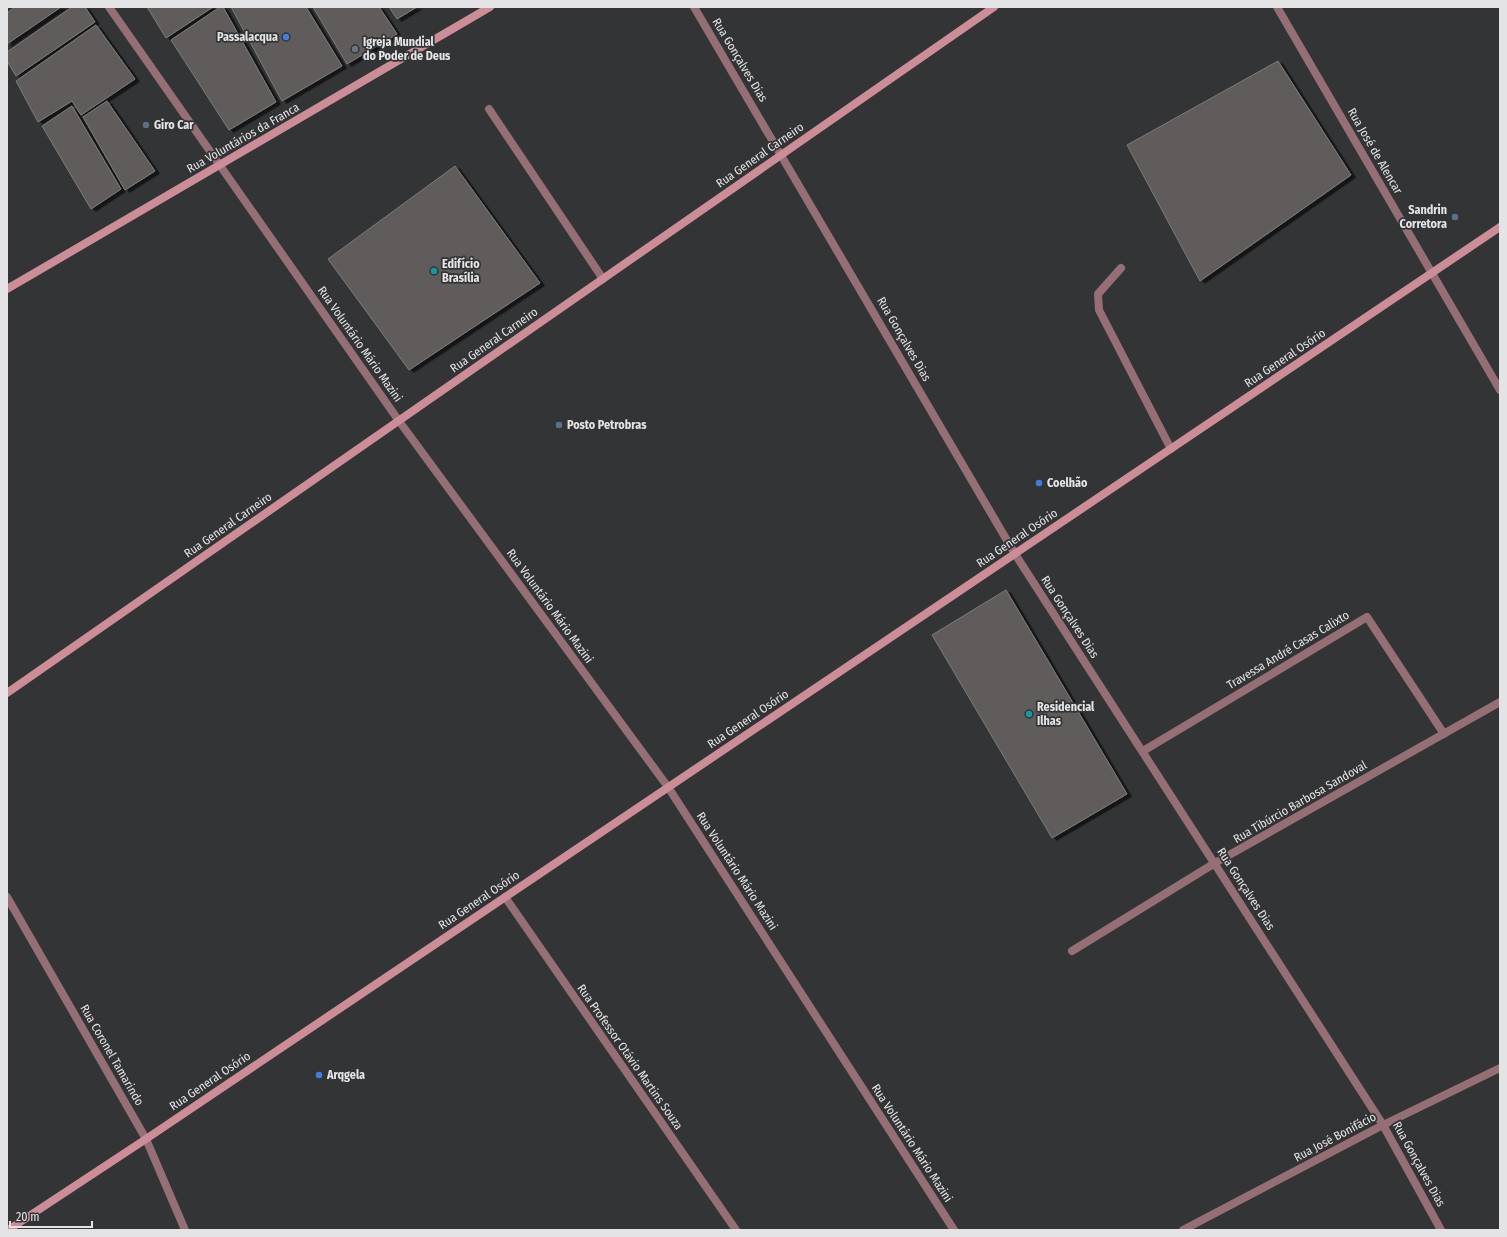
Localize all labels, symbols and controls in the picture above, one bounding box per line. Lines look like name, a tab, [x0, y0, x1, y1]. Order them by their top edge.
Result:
street label: Rua Gonçalves Dias	[710, 16, 770, 104]
place label: Passalacqua	[217, 30, 278, 44]
marker: Passalacqua	[281, 32, 291, 42]
place label: Igreja Mundial do Poder de Deus	[363, 35, 451, 63]
marker: Igreja Mundial do Poder de Deus	[350, 44, 360, 54]
street label: Rua Voluntários da Franca	[184, 100, 302, 176]
street label: Rua José de Alencar	[1345, 106, 1406, 197]
place label: Giro Car	[154, 118, 194, 132]
marker: Giro Car	[141, 120, 151, 130]
street label: Rua General Carneiro	[714, 120, 806, 190]
place label: Sandrin Corretora	[1400, 203, 1447, 231]
marker: Sandrin Corretora	[1450, 212, 1460, 222]
place label: Edifício Brasília	[442, 257, 480, 285]
marker: Edifício Brasília	[429, 266, 439, 276]
street label: Rua Voluntário Mário Mazini	[315, 284, 405, 404]
street label: Rua Gonçalves Dias	[874, 294, 934, 384]
street label: Rua General Carneiro	[448, 305, 540, 375]
street label: Rua General Osório	[1242, 326, 1328, 390]
place label: Posto Petrobras	[567, 418, 647, 432]
marker: Posto Petrobras	[554, 420, 564, 430]
place label: Coelhão	[1047, 476, 1088, 490]
marker: Coelhão	[1034, 478, 1044, 488]
street label: Rua General Carneiro	[182, 490, 274, 560]
street label: Rua General Osório	[974, 506, 1060, 570]
street label: Rua Voluntário Mário Mazini	[504, 546, 596, 666]
street label: Rua Gonçalves Dias	[1038, 573, 1102, 661]
street label: Travessa André Casas Calixto	[1224, 608, 1352, 692]
street label: Rua General Osório	[705, 687, 791, 751]
place label: Residencial Ilhas	[1037, 700, 1095, 728]
marker: Residencial Ilhas	[1024, 709, 1034, 719]
street label: Rua Tibúrcio Barbosa Sandoval	[1231, 758, 1369, 846]
street label: Rua Voluntário Mário Mazini	[694, 809, 780, 933]
street label: Rua Gonçalves Dias	[1214, 845, 1278, 933]
street label: Rua General Osório	[436, 868, 522, 932]
street label: Rua Professor Otávio Martins Souza	[574, 982, 686, 1132]
street label: Rua Coronel Tamarindo	[77, 1002, 147, 1108]
street label: Rua General Osório	[167, 1049, 253, 1113]
place label: Arqgela	[326, 1068, 365, 1082]
marker: Arqgela	[314, 1070, 324, 1080]
street label: Rua Voluntário Mário Mazini	[869, 1081, 955, 1205]
street label: Rua José Bonifácio	[1292, 1109, 1378, 1165]
street label: Rua Gonçalves Dias	[1390, 1119, 1448, 1209]
scale bar	[10, 1203, 92, 1229]
text: 20 m	[16, 1210, 40, 1224]

